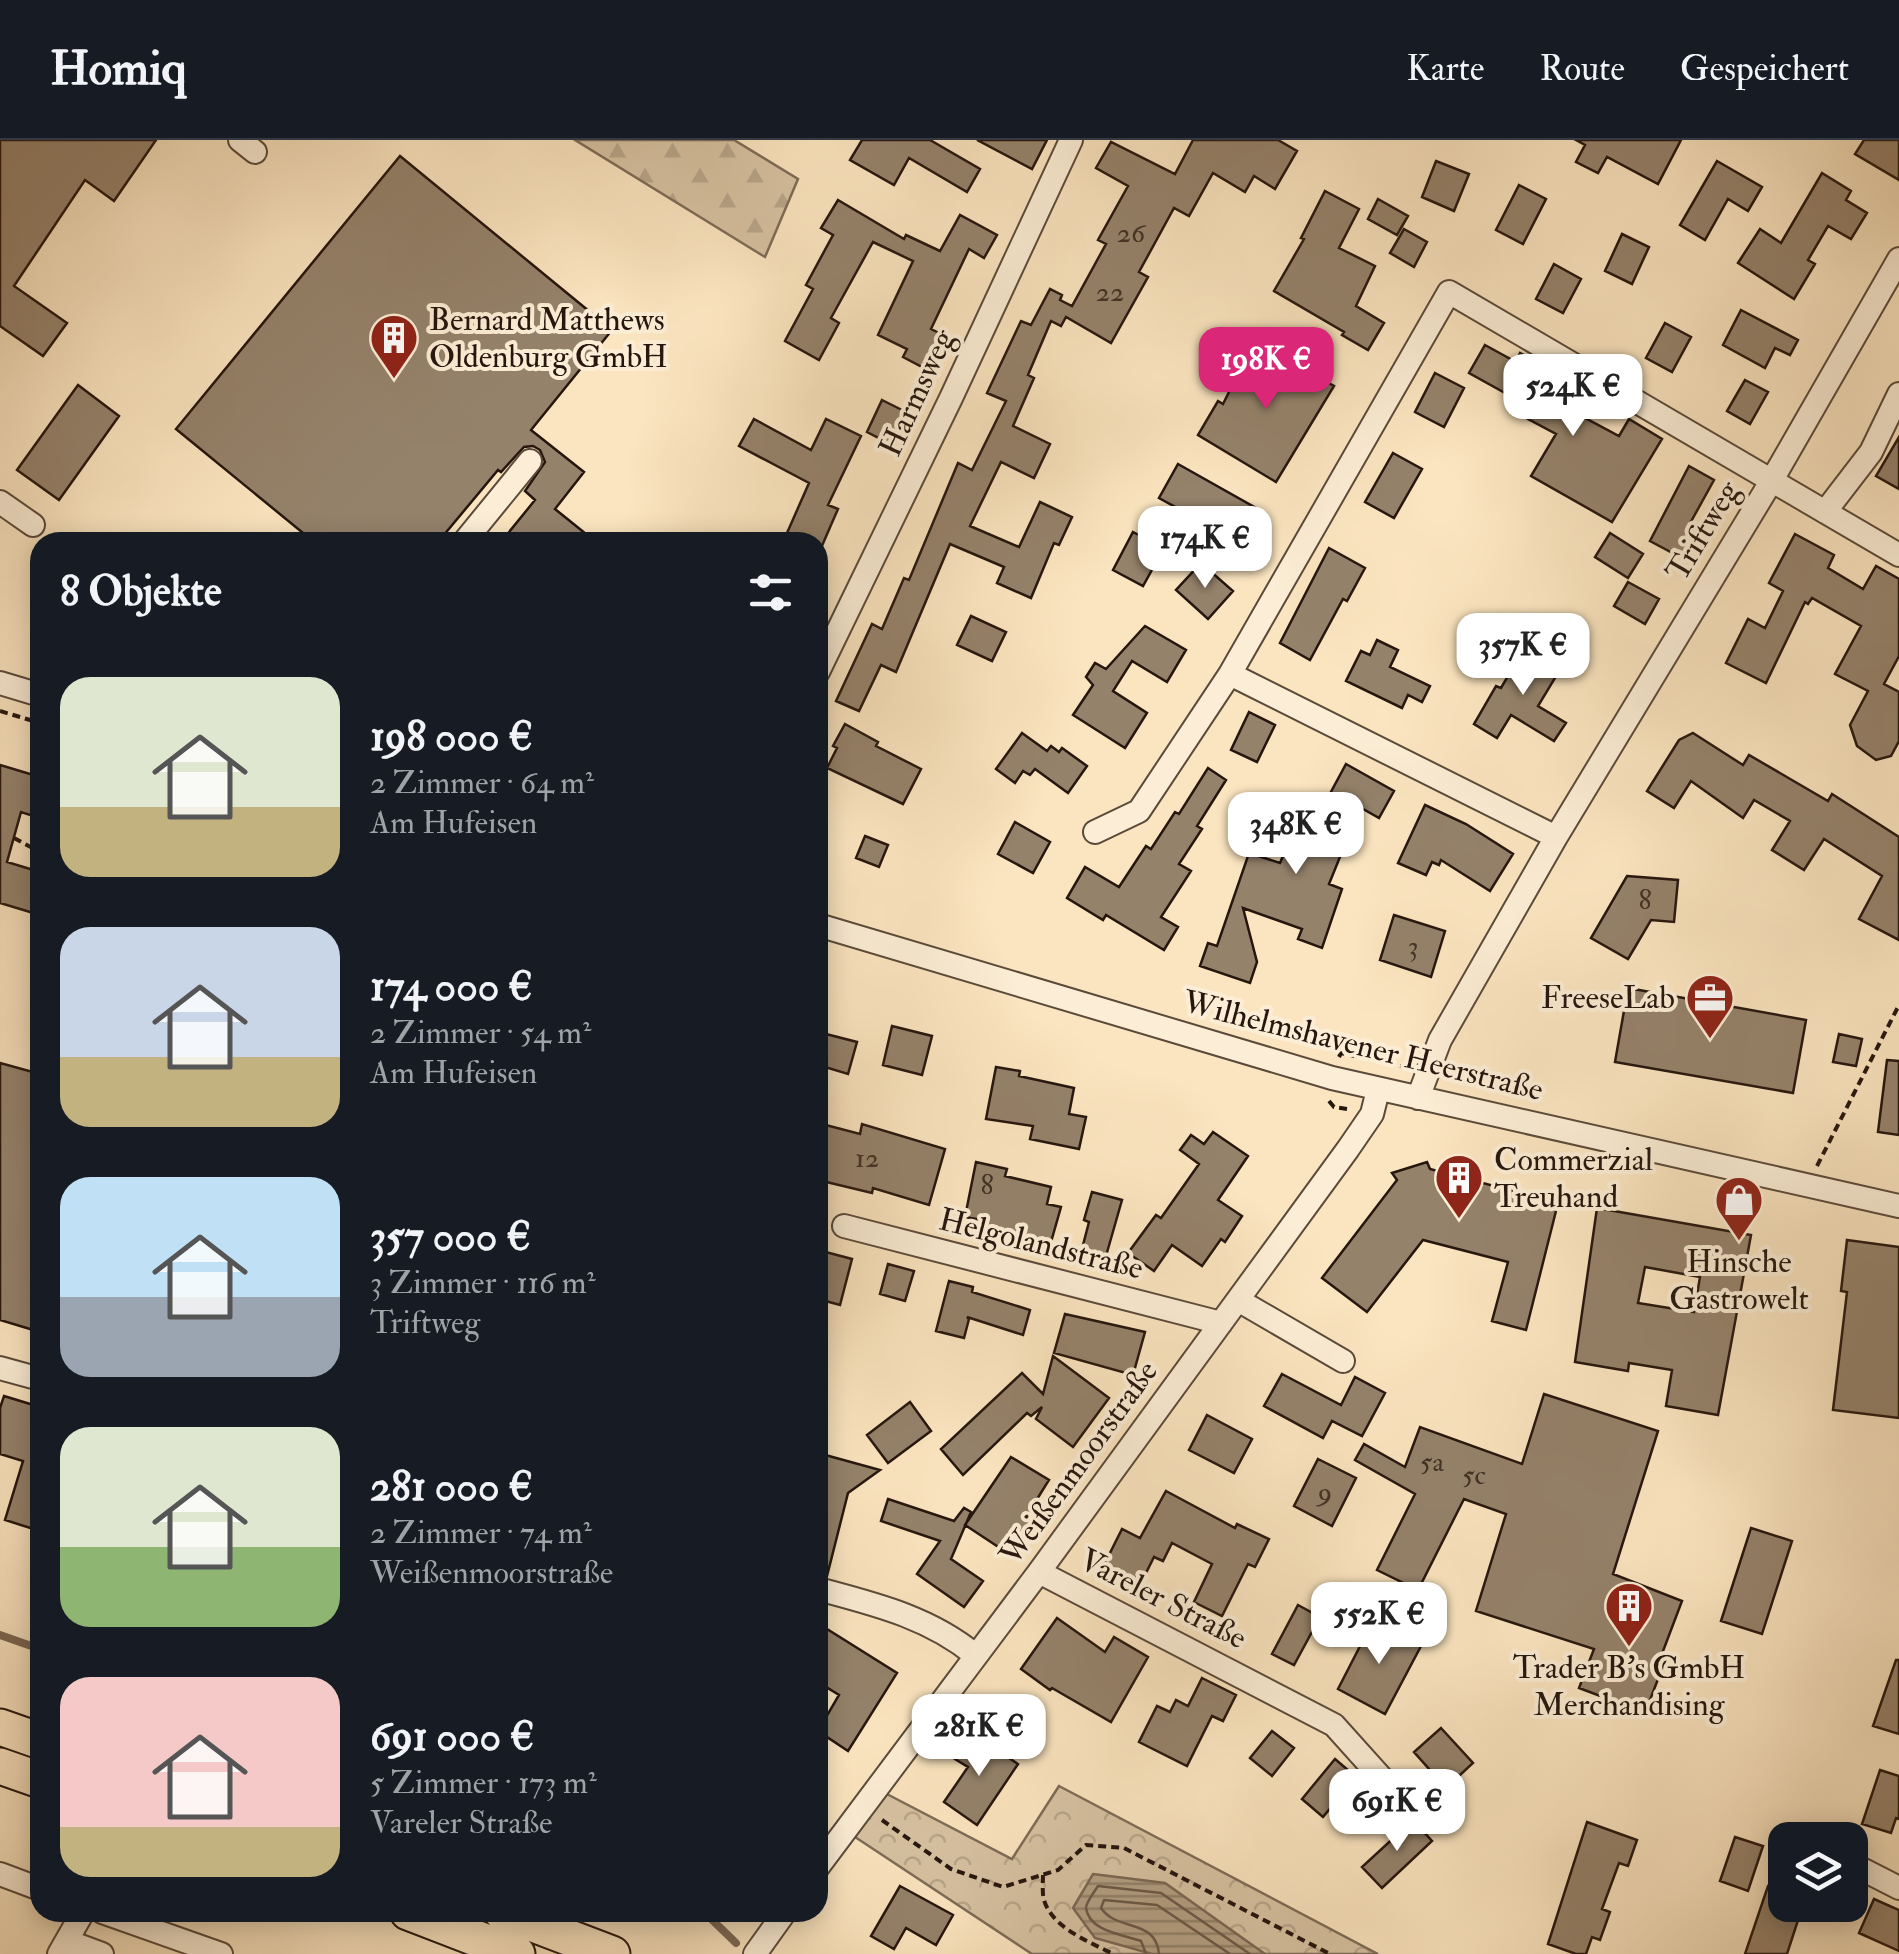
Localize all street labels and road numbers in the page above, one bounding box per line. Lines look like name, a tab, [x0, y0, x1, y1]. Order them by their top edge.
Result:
street label: Harmsweg	[870, 322, 964, 463]
street label: Triftweg	[1657, 472, 1749, 588]
street label: Wilhelmshavener Heerstraße	[1178, 982, 1547, 1110]
street label: Helgolandstraße	[935, 1199, 1147, 1289]
street label: Weißenmoorstraße	[991, 1353, 1167, 1574]
street label: Vareler Straße	[1073, 1540, 1253, 1658]

